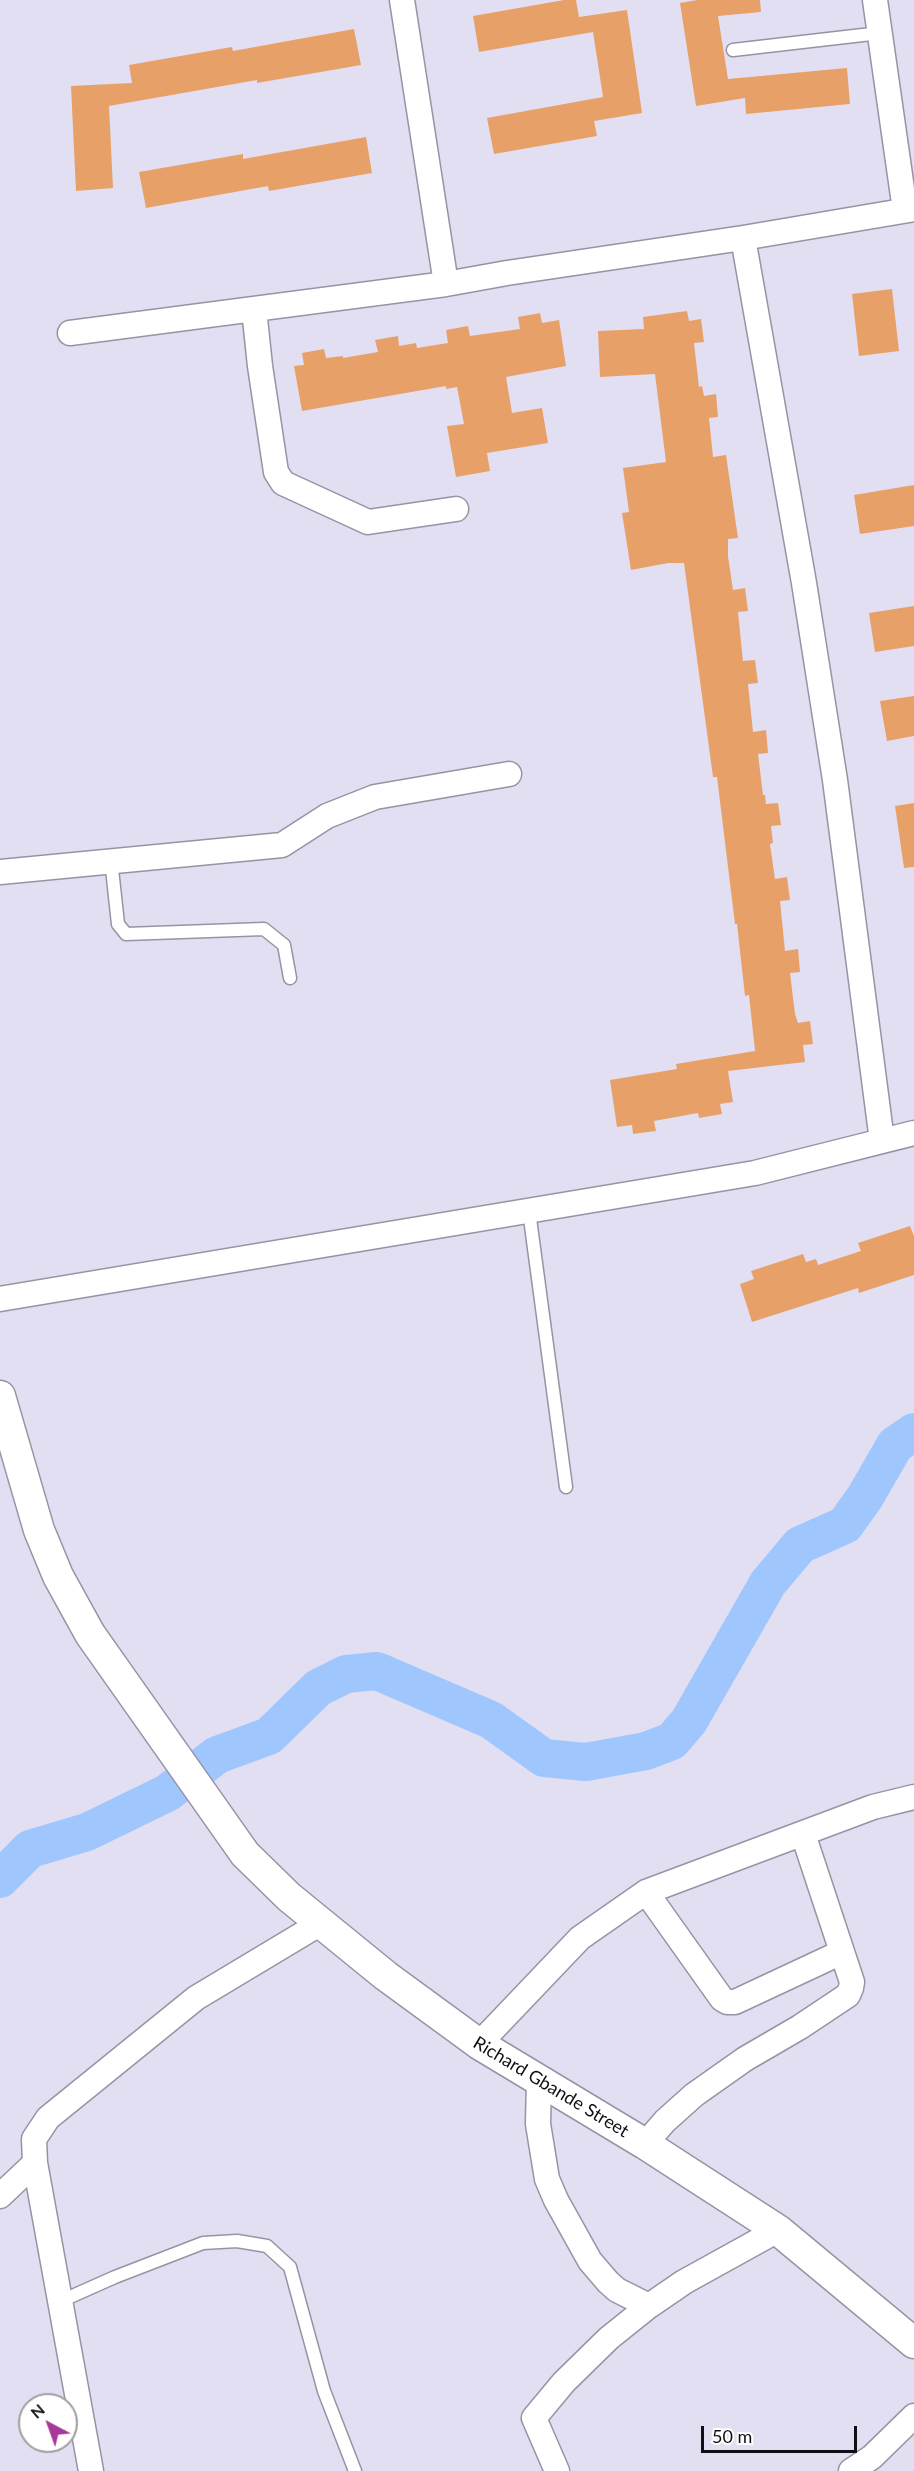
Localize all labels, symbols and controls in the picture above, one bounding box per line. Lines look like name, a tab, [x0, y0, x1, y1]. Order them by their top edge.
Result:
street label: Richard Gbande Street	[469, 2032, 633, 2142]
north arrow	[18, 2393, 78, 2453]
text: N	[26, 2399, 48, 2422]
scale bar	[704, 2414, 860, 2452]
text: 50 m	[712, 2425, 752, 2447]

